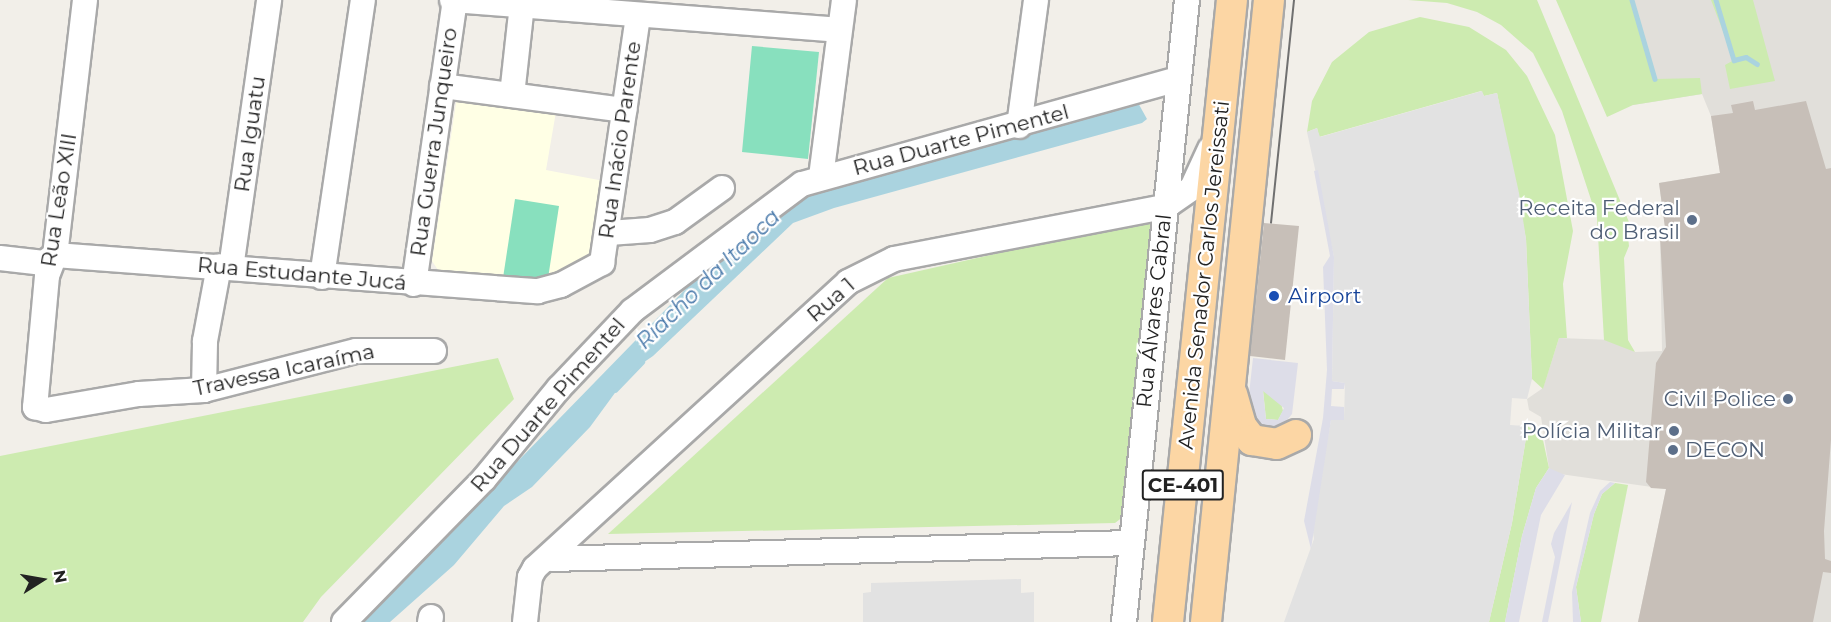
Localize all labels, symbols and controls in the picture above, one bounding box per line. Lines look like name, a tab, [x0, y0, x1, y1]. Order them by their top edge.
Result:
street label: Rua Guerra Junqueiro	[405, 26, 463, 258]
street label: Rua Inácio Parente	[594, 40, 646, 240]
street label: Rua Iguatu	[229, 74, 271, 194]
street label: Rua Duarte Pimentel	[850, 99, 1072, 181]
street label: Avenida Senador Carlos Jereissati	[1173, 99, 1235, 451]
street label: Rua Leão XIII	[36, 131, 82, 269]
place label: Receita Federal do Brasil	[1518, 195, 1680, 245]
water label: Riacho da Itaoca	[630, 204, 786, 354]
street label: Rua Álvares Cabral	[1131, 213, 1177, 409]
marker: Receita Federal do Brasil	[1685, 213, 1699, 227]
street label: Rua Estudante Jucá	[196, 252, 408, 296]
street label: Rua 1	[802, 273, 860, 327]
place label: Airport	[1288, 283, 1362, 309]
marker: Airport	[1265, 287, 1283, 305]
street label: Rua Duarte Pimentel	[466, 313, 630, 497]
street label: Travessa Icaraíma	[191, 338, 377, 402]
place label: Civil Police	[1664, 386, 1776, 412]
marker: Civil Police	[1781, 392, 1795, 406]
place label: Polícia Militar	[1522, 418, 1662, 444]
marker: Polícia Militar	[1667, 424, 1681, 438]
place label: DECON	[1685, 437, 1765, 463]
marker: DECON	[1666, 443, 1680, 457]
road number: CE-401	[1141, 468, 1225, 502]
north arrow	[12, 550, 72, 610]
text: N	[50, 568, 71, 585]

